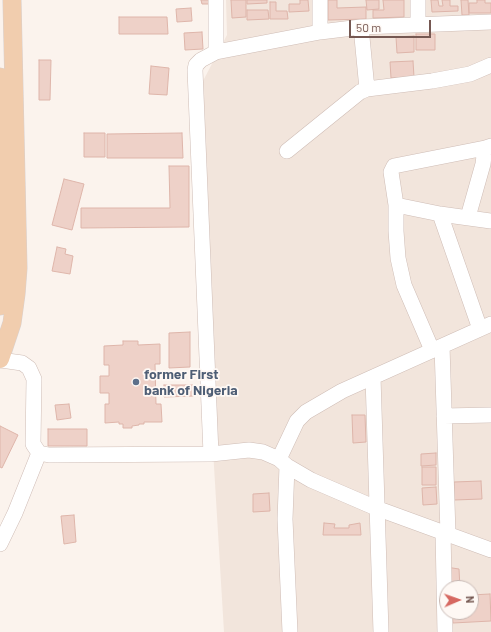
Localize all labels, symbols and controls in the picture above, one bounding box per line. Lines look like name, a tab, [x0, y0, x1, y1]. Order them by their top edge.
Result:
scale bar	[351, 12, 433, 38]
text: 50 m	[356, 20, 381, 34]
place label: former First bank of Nigeria	[144, 366, 238, 398]
marker: former First bank of Nigeria	[131, 377, 141, 387]
north arrow	[439, 580, 479, 620]
text: N	[464, 596, 477, 603]

